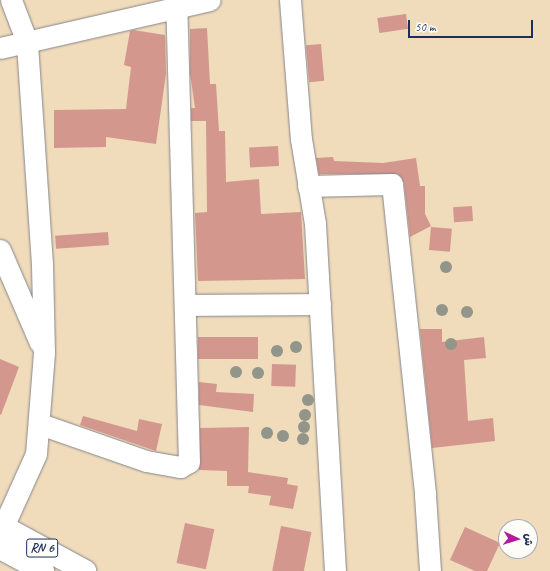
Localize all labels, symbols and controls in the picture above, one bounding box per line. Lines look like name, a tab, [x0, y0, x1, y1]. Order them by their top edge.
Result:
scale bar	[410, 12, 535, 38]
text: 50 m	[415, 19, 435, 35]
north arrow	[498, 519, 538, 559]
text: ش	[522, 533, 536, 546]
road number: RN 6	[26, 537, 58, 559]

